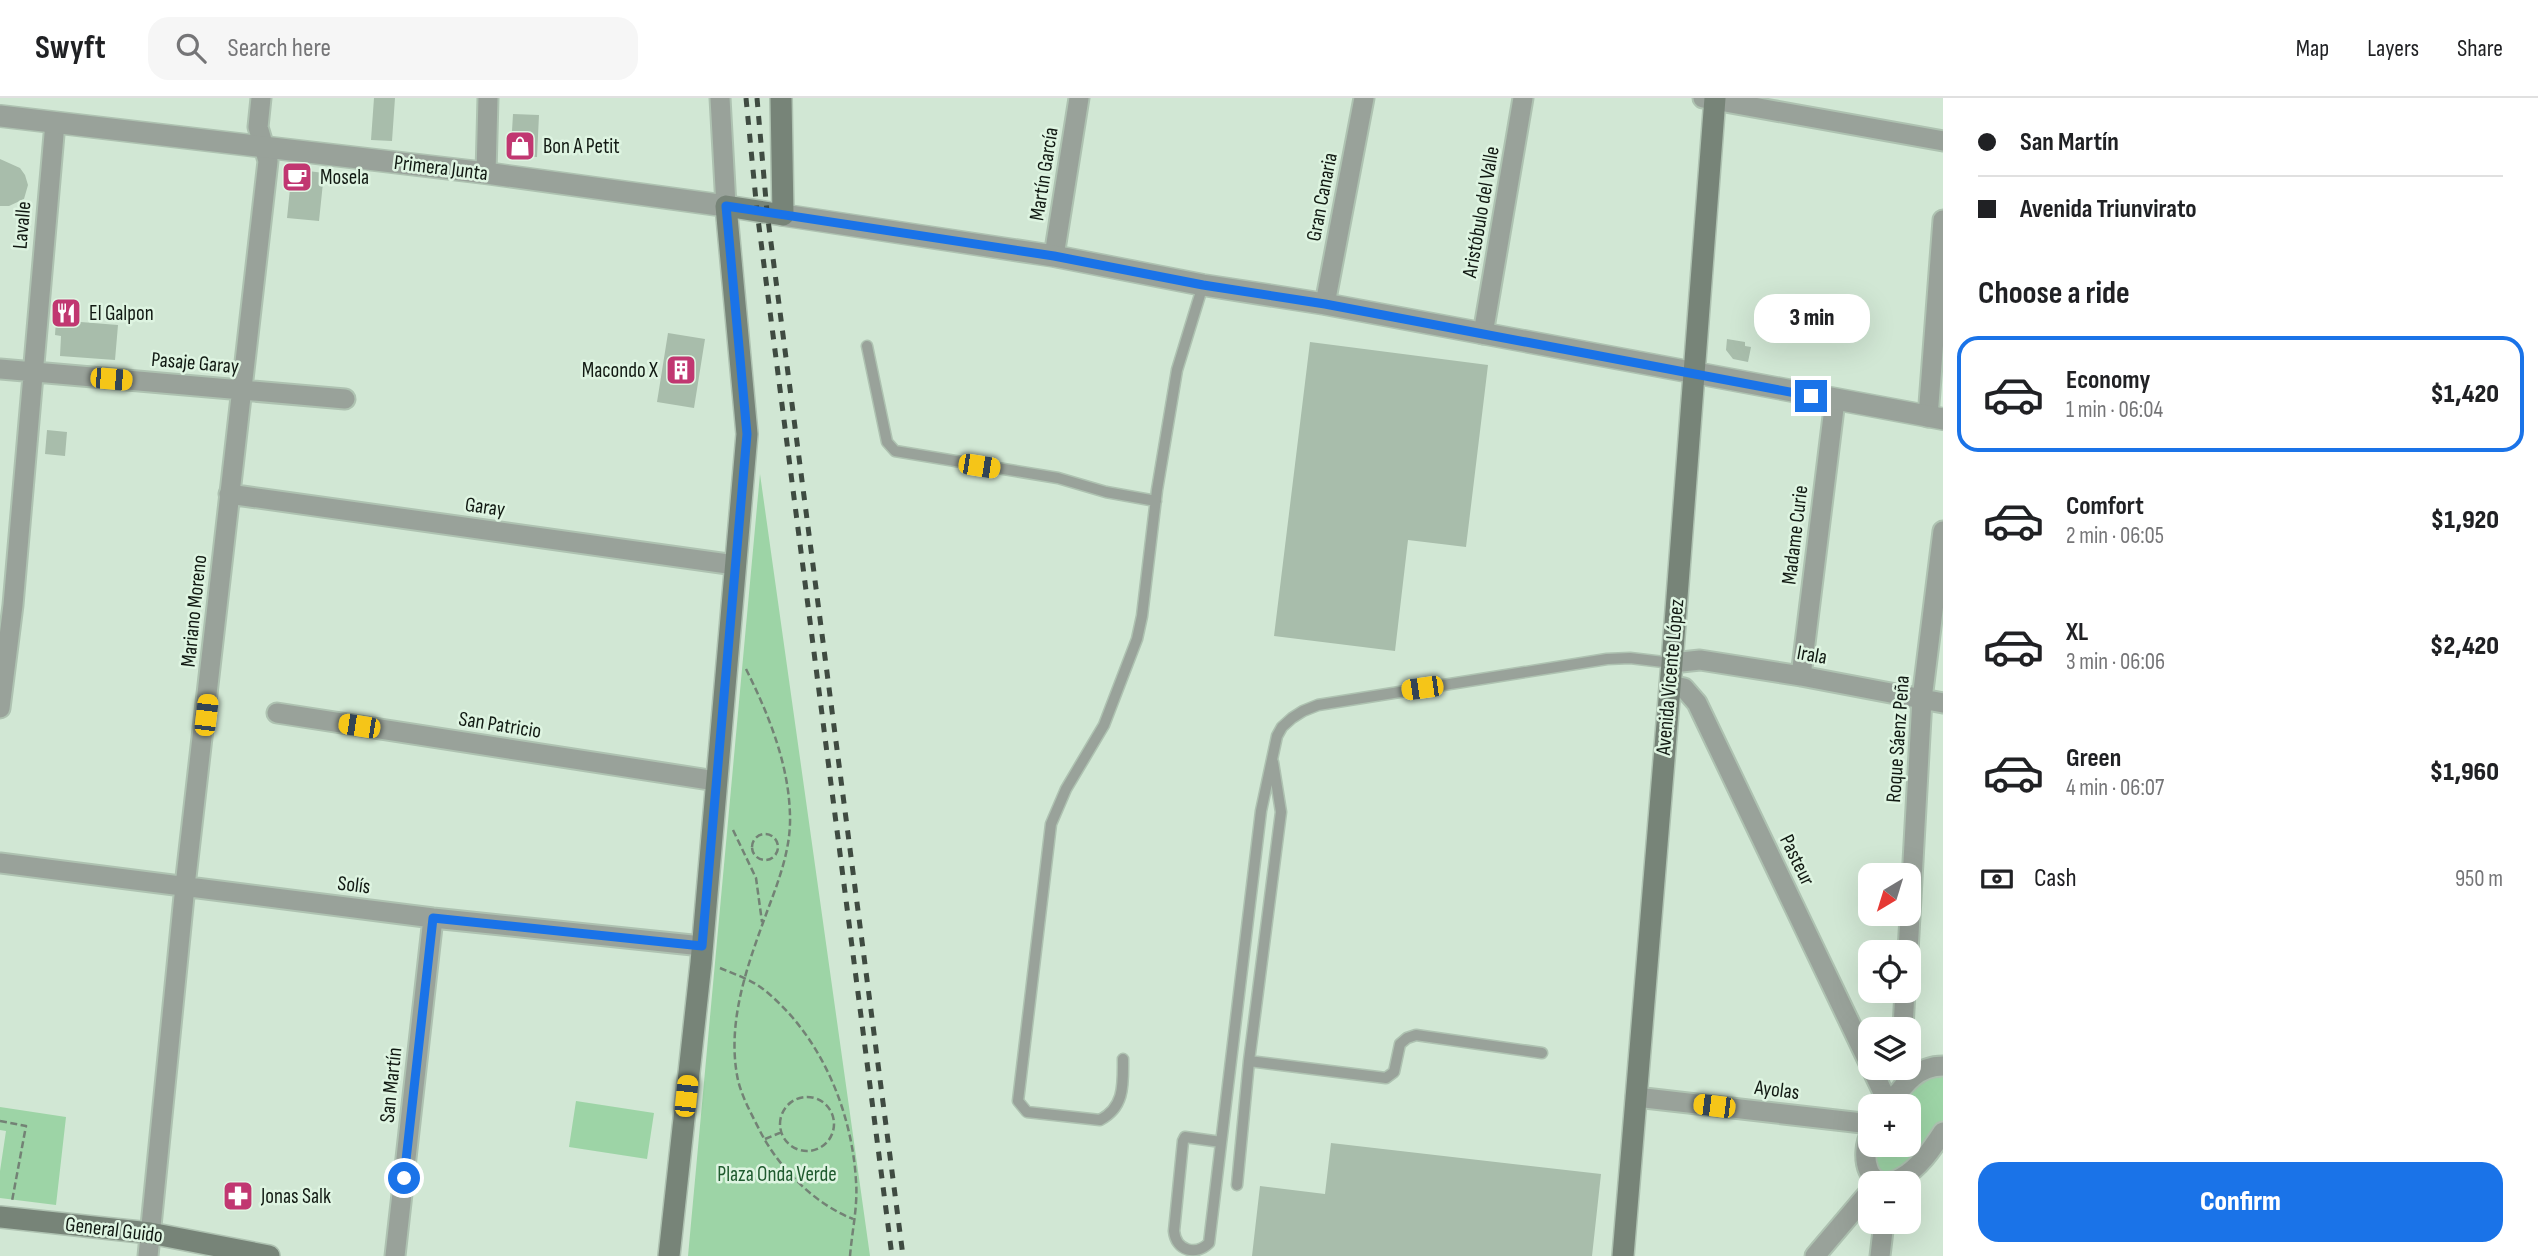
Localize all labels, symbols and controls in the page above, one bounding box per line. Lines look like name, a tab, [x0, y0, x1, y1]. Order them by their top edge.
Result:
search box	[148, 17, 638, 80]
text: Swyft	[35, 28, 106, 68]
icon: search	[172, 29, 210, 67]
text: Search here	[228, 33, 331, 64]
text: Map	[2296, 34, 2329, 63]
text: Layers	[2367, 34, 2419, 63]
text: Share	[2457, 34, 2503, 63]
street label: Martín García	[1024, 126, 1064, 222]
text: San Martín	[2020, 127, 2119, 158]
shop icon: Bon A Petit	[503, 129, 537, 163]
place label: Bon A Petit	[543, 134, 620, 159]
street label: Aristóbulo del Valle	[1457, 144, 1505, 281]
street label: Primera Junta	[393, 150, 489, 186]
street label: Gran Canaria	[1301, 151, 1343, 243]
cafe icon: Mosela	[280, 160, 314, 194]
place label: Mosela	[320, 165, 369, 190]
text: Avenida Triunvirato	[2020, 194, 2197, 225]
street label: Lavalle	[7, 200, 37, 250]
text: Choose a ride	[1978, 274, 2130, 313]
callout: 3 min	[1753, 294, 1869, 344]
restaurant icon: El Galpon	[49, 296, 83, 330]
place label: El Galpon	[89, 301, 154, 326]
text: 3 min	[1790, 304, 1834, 332]
street label: Pasaje Garay	[150, 347, 240, 379]
building icon: Macondo X	[664, 353, 698, 387]
place label: Macondo X	[582, 358, 658, 383]
icon: car	[1982, 363, 2045, 426]
text: Economy	[2066, 365, 2150, 396]
car	[90, 367, 133, 391]
text: $1,420	[2430, 379, 2499, 410]
route end	[1795, 380, 1827, 412]
text: 1 min · 06:04	[2066, 396, 2163, 424]
car	[957, 452, 1002, 480]
street label: Madame Curie	[1777, 484, 1813, 586]
icon: car	[1982, 489, 2045, 552]
text: Comfort	[2066, 491, 2144, 522]
street label: Garay	[463, 492, 507, 522]
text: $1,920	[2431, 505, 2499, 536]
text: 2 min · 06:05	[2066, 522, 2164, 550]
street label: Mariano Moreno	[176, 554, 212, 668]
street label: Avenida Vicente López	[1651, 598, 1689, 757]
icon: car	[1982, 615, 2045, 678]
text: XL	[2066, 617, 2088, 648]
text: $2,420	[2430, 631, 2499, 662]
street label: Irala	[1795, 640, 1829, 670]
text: 3 min · 06:06	[2066, 648, 2165, 676]
car	[1400, 675, 1445, 701]
street label: Roque Sáenz Peña	[1881, 675, 1915, 803]
car	[194, 693, 219, 737]
street label: San Patricio	[457, 706, 543, 744]
car	[337, 712, 382, 740]
icon: car	[1982, 741, 2045, 804]
text: Green	[2066, 743, 2121, 774]
text: $1,960	[2430, 757, 2499, 788]
text: 4 min · 06:07	[2066, 774, 2164, 802]
street label: Pasteur	[1774, 830, 1820, 890]
icon: cash	[1978, 860, 2016, 898]
north arrow	[1858, 863, 1922, 926]
map controls	[1858, 863, 1921, 1234]
text: Cash	[2034, 863, 2077, 894]
text: 950 m	[2455, 865, 2503, 893]
street label: Solís	[336, 871, 372, 899]
button: locate	[1858, 940, 1921, 1003]
button: layers	[1858, 1017, 1921, 1080]
street label: San Martín	[375, 1046, 407, 1124]
car	[674, 1074, 699, 1118]
street label: Ayolas	[1752, 1075, 1801, 1105]
car	[1692, 1093, 1737, 1119]
button: +	[1858, 1094, 1921, 1157]
route start	[388, 1162, 420, 1194]
park label: Plaza Onda Verde	[717, 1162, 837, 1187]
button: Confirm	[1978, 1162, 2503, 1242]
button: −	[1858, 1171, 1921, 1234]
pharmacy icon: Jonas Salk	[221, 1179, 255, 1213]
place label: Jonas Salk	[260, 1184, 331, 1209]
street label: General Guido	[64, 1212, 164, 1248]

